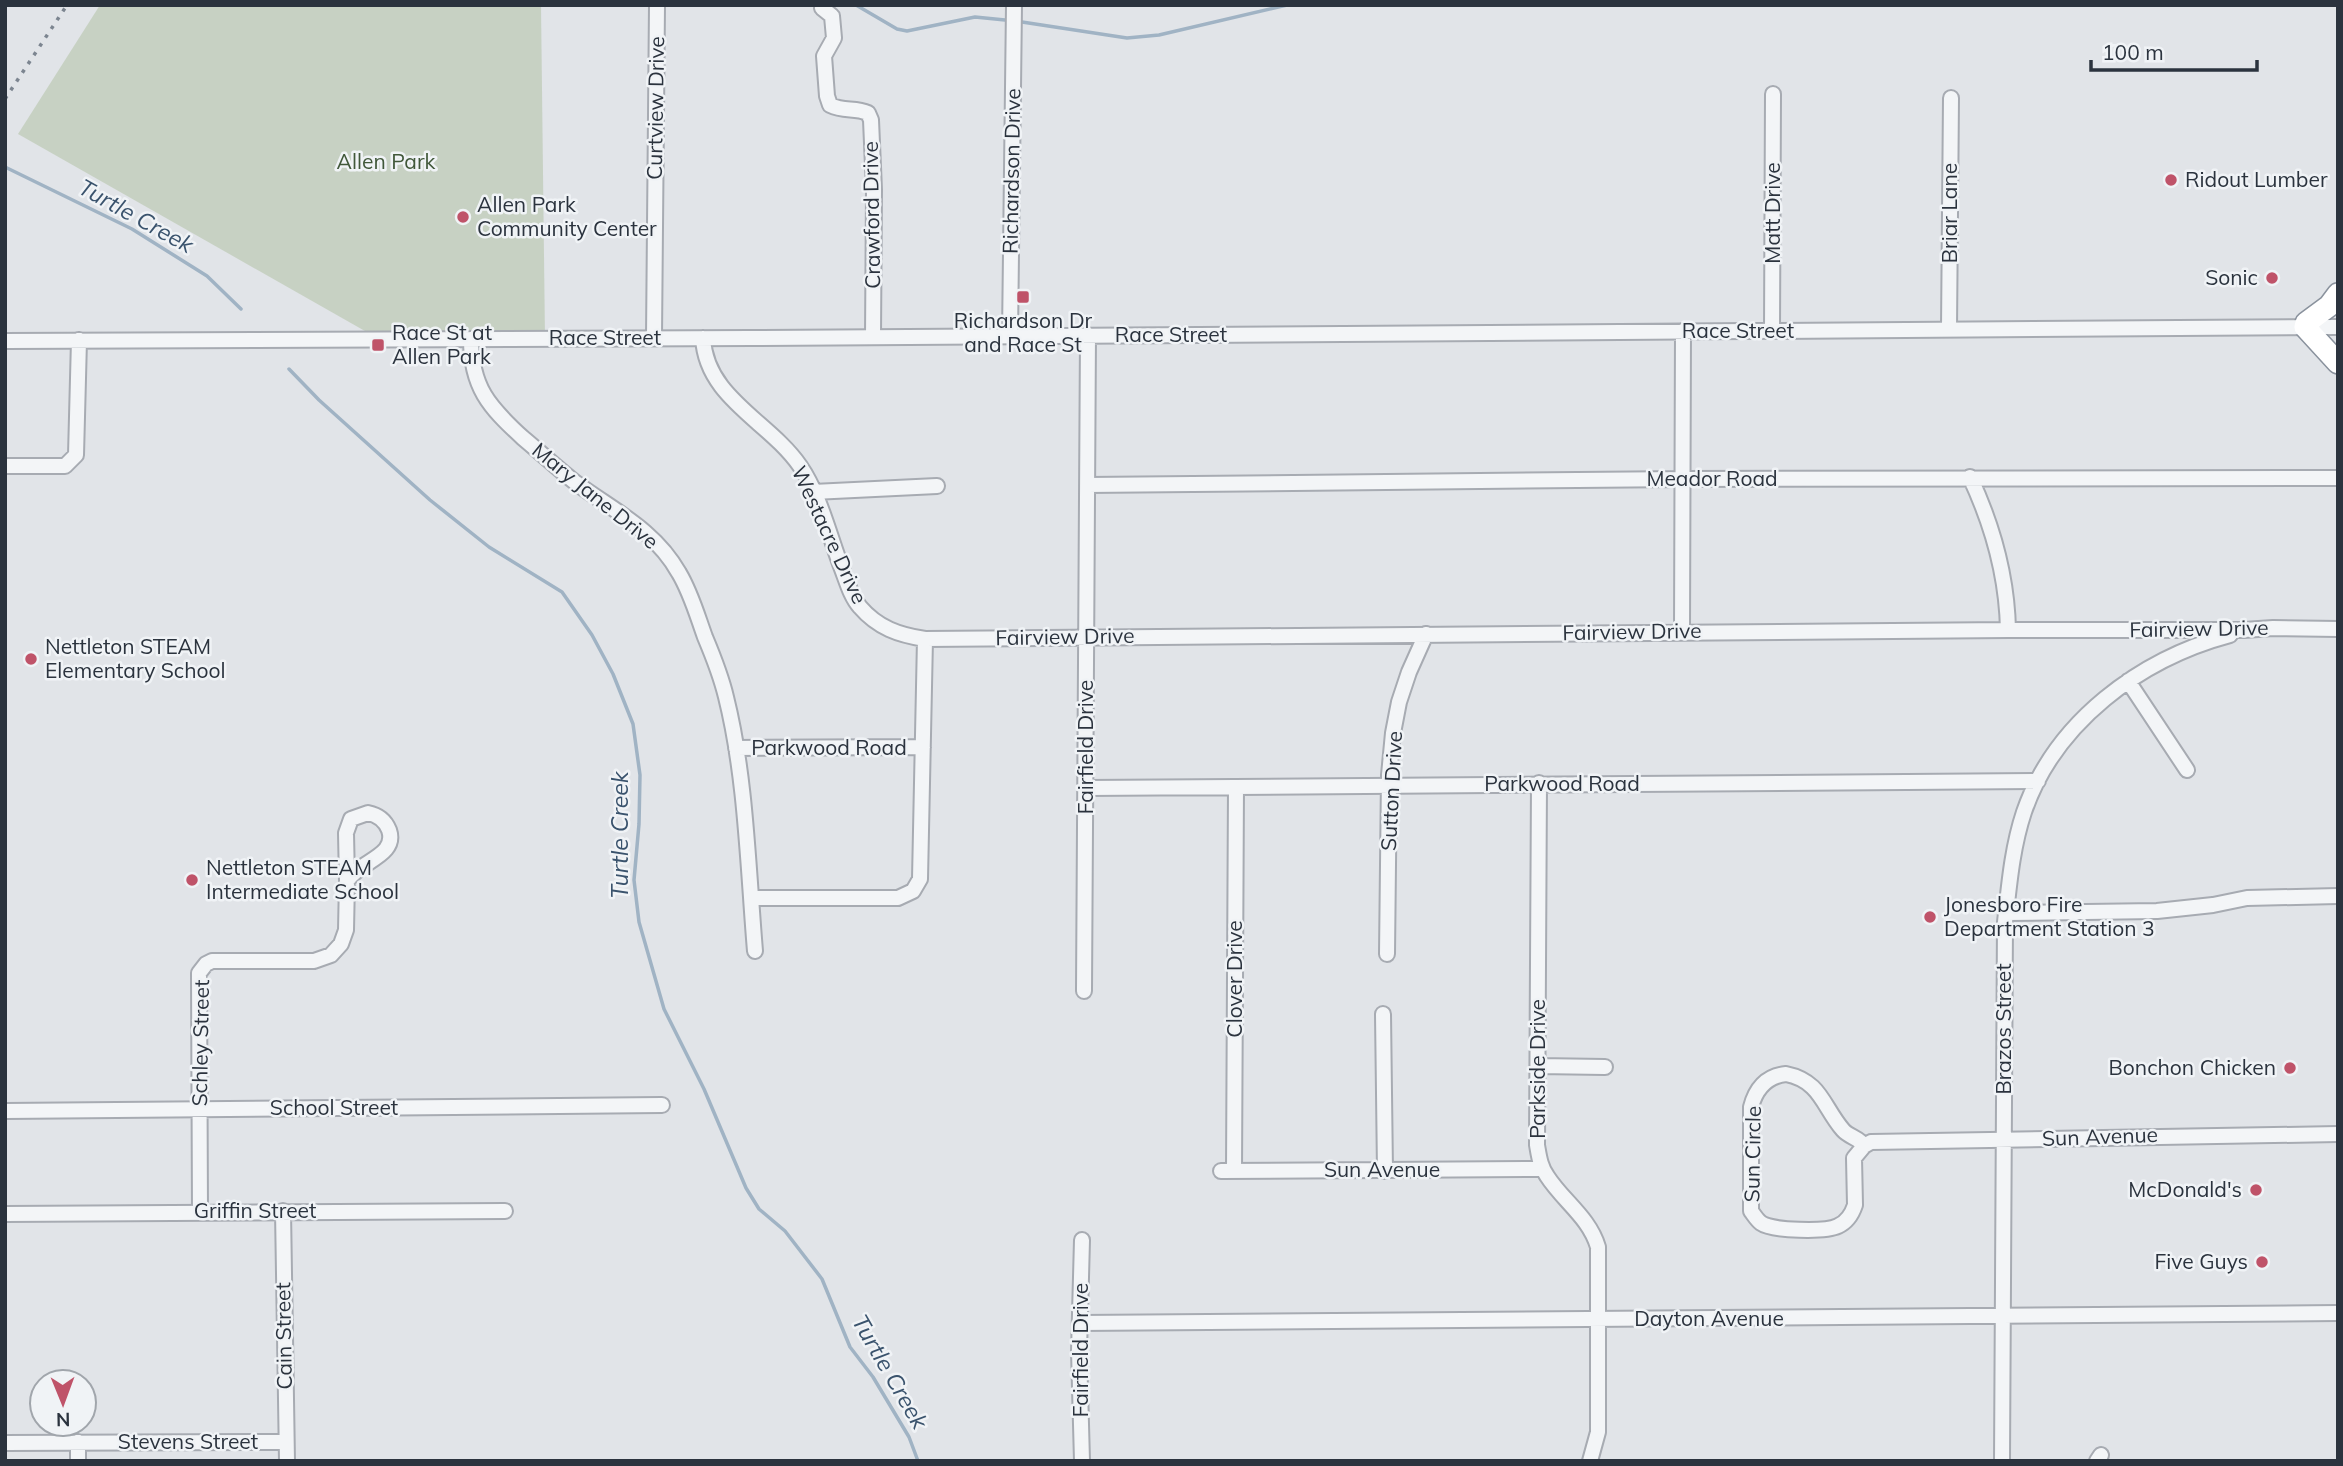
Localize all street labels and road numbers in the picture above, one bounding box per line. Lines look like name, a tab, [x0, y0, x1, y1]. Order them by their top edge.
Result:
street label: Curtview Drive	[641, 36, 669, 180]
street label: Richardson Drive	[997, 88, 1025, 254]
street label: Crawford Drive	[857, 141, 885, 289]
street label: Matt Drive	[1759, 162, 1785, 264]
street label: Briar Lane	[1936, 163, 1962, 263]
street label: Race Street	[1682, 317, 1794, 343]
street label: Race Street	[1115, 321, 1227, 347]
street label: Race Street	[549, 324, 661, 350]
street label: Mary Jane Drive	[527, 436, 664, 554]
street label: Westacre Drive	[787, 461, 873, 608]
street label: Meador Road	[1646, 465, 1778, 491]
street label: Fairview Drive	[2129, 614, 2269, 642]
street label: Fairview Drive	[1562, 617, 1702, 645]
street label: Fairview Drive	[995, 622, 1135, 650]
street label: Fairfield Drive	[1072, 680, 1098, 814]
street label: Sutton Drive	[1375, 730, 1407, 852]
street label: Parkwood Road	[751, 734, 907, 760]
street label: Parkwood Road	[1484, 770, 1640, 796]
street label: Clover Drive	[1221, 920, 1247, 1038]
street label: Brazos Street	[1990, 963, 2016, 1095]
street label: Schley Street	[186, 979, 214, 1107]
street label: Parkside Drive	[1524, 999, 1550, 1139]
street label: School Street	[270, 1094, 398, 1120]
street label: Sun Circle	[1738, 1105, 1766, 1203]
street label: Sun Avenue	[2041, 1121, 2158, 1151]
street label: Sun Avenue	[1324, 1156, 1440, 1182]
street label: Griffin Street	[194, 1197, 316, 1223]
street label: Cain Street	[269, 1282, 297, 1390]
street label: Fairfield Drive	[1067, 1283, 1093, 1417]
street label: Dayton Avenue	[1634, 1305, 1784, 1331]
street label: Stevens Street	[118, 1428, 258, 1454]

